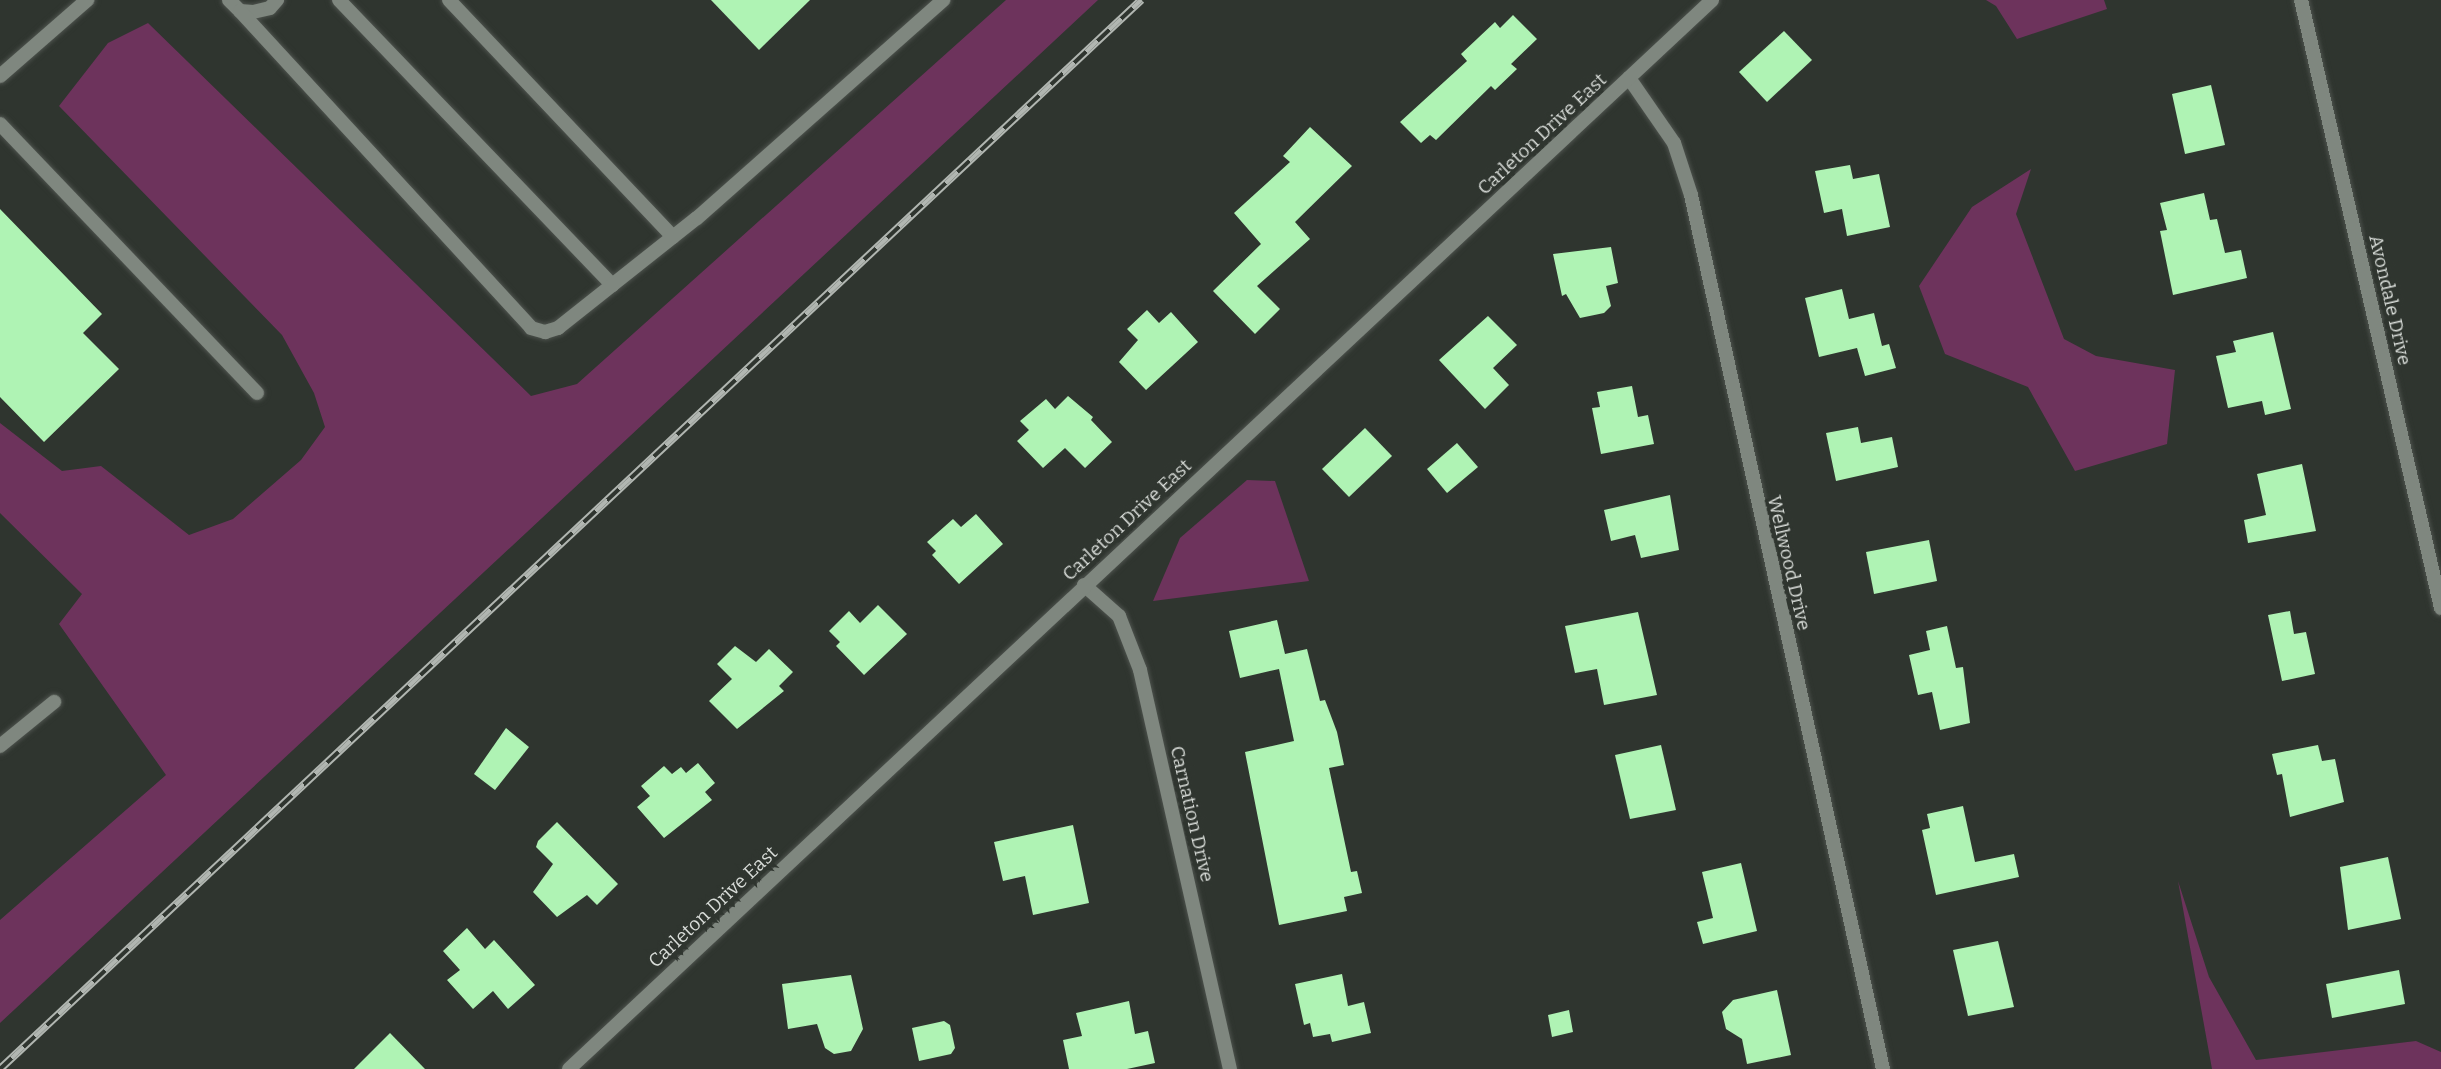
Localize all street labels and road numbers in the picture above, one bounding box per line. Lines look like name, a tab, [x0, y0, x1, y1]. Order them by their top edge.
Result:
street label: Carleton Drive East	[1473, 68, 1611, 200]
street label: Avondale Drive	[2364, 233, 2416, 367]
street label: Carleton Drive East	[1058, 454, 1196, 586]
street label: Wellwood Drive	[1762, 493, 1816, 633]
street label: Carnation Drive	[1165, 744, 1219, 884]
street label: Carleton Drive East	[644, 841, 782, 973]

